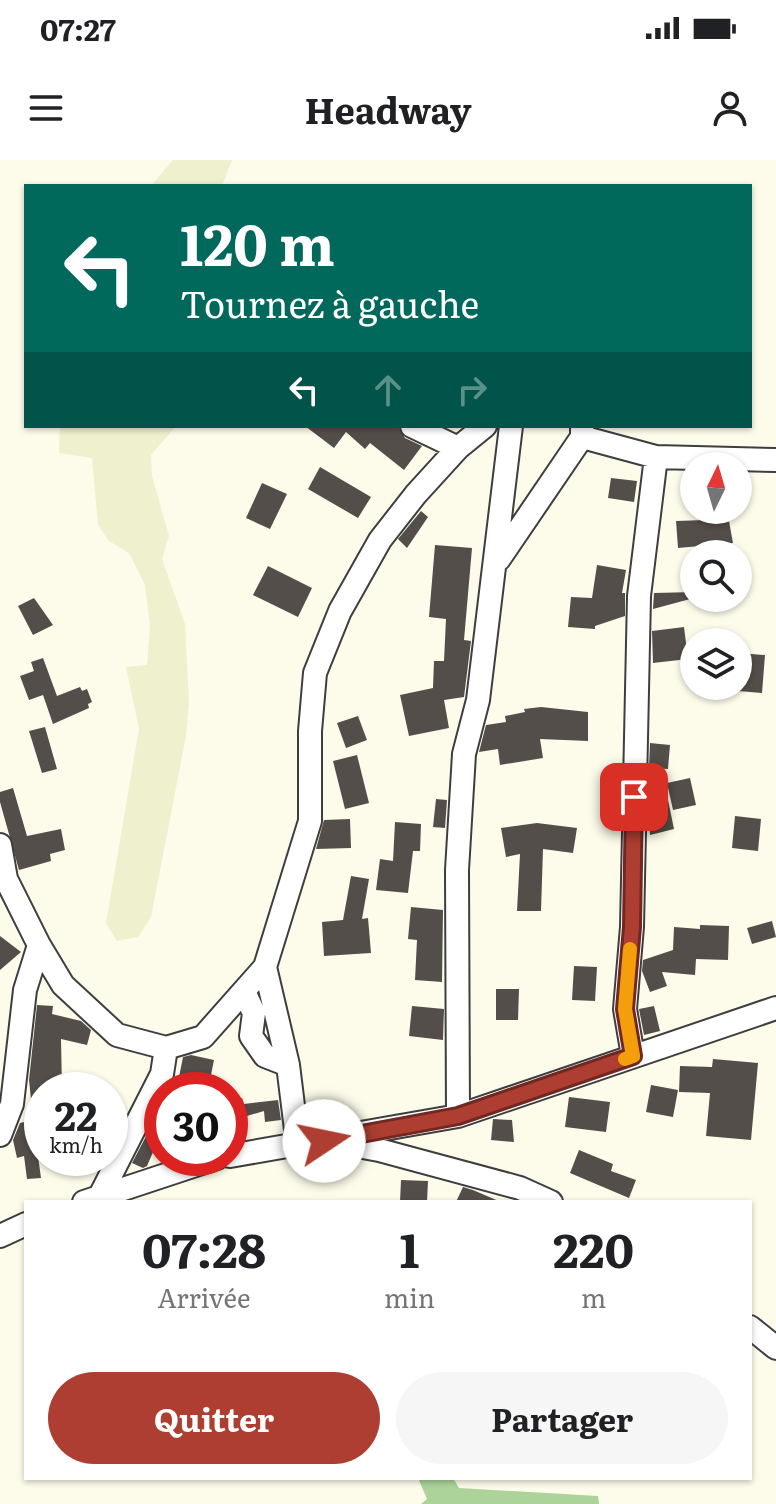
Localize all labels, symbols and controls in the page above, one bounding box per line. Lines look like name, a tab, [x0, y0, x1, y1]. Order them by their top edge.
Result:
text: 07:27	[40, 6, 116, 50]
text: Headway	[304, 82, 472, 135]
icon: menu	[24, 86, 68, 130]
icon: person	[708, 86, 752, 130]
text: 120 m	[180, 200, 335, 283]
icon: left	[48, 216, 152, 320]
text: Tournez à gauche	[180, 276, 479, 329]
icon: left	[282, 368, 326, 412]
icon: ahead	[366, 368, 410, 412]
icon: right	[450, 368, 494, 412]
north arrow	[680, 452, 752, 524]
map controls	[680, 452, 752, 700]
button: search	[680, 540, 752, 612]
button: layers	[680, 628, 752, 700]
pin	[600, 763, 668, 831]
icon: arrive	[612, 775, 656, 819]
speed limit sign: 30	[144, 1072, 248, 1176]
text: 22	[55, 1084, 97, 1143]
position arrow	[282, 1099, 366, 1183]
text: km/h	[49, 1129, 103, 1159]
text: 07:28	[142, 1212, 266, 1283]
text: 1	[400, 1212, 419, 1283]
text: 220	[553, 1212, 634, 1283]
text: Arrivée	[158, 1277, 250, 1316]
text: min	[384, 1277, 435, 1316]
text: m	[581, 1277, 606, 1316]
button: Quitter	[48, 1372, 380, 1464]
button: Partager	[396, 1372, 728, 1464]

